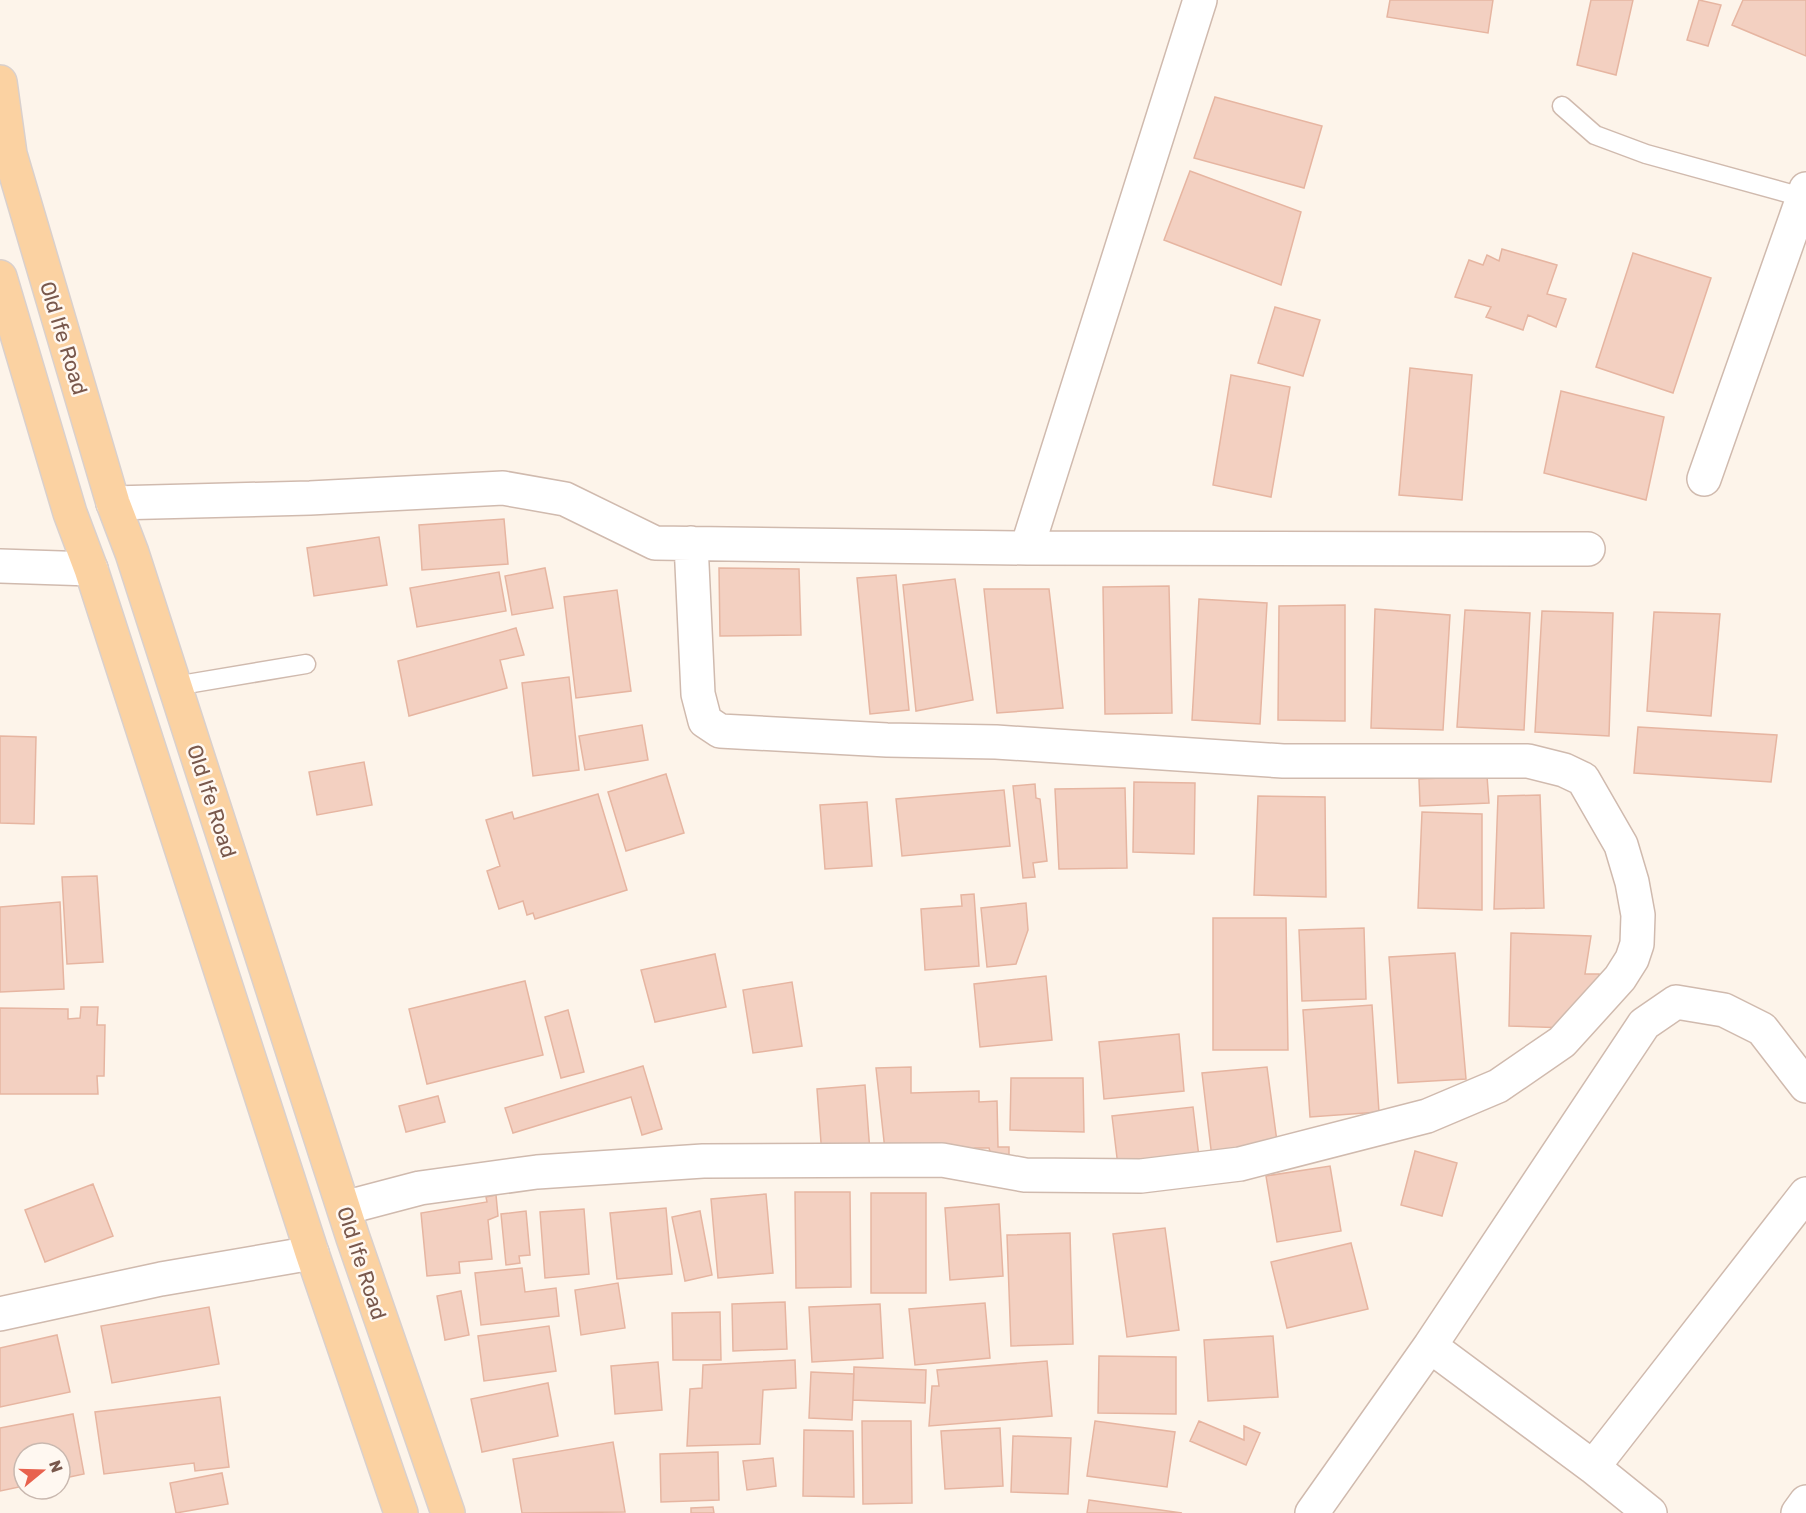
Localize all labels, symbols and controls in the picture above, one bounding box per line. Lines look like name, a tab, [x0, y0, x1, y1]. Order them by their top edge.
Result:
street label: Old Ife Road	[35, 278, 93, 398]
street label: Old Ife Road	[182, 741, 242, 861]
street label: Old Ife Road	[332, 1203, 392, 1323]
north arrow	[12, 1441, 72, 1501]
text: N	[45, 1458, 67, 1475]

